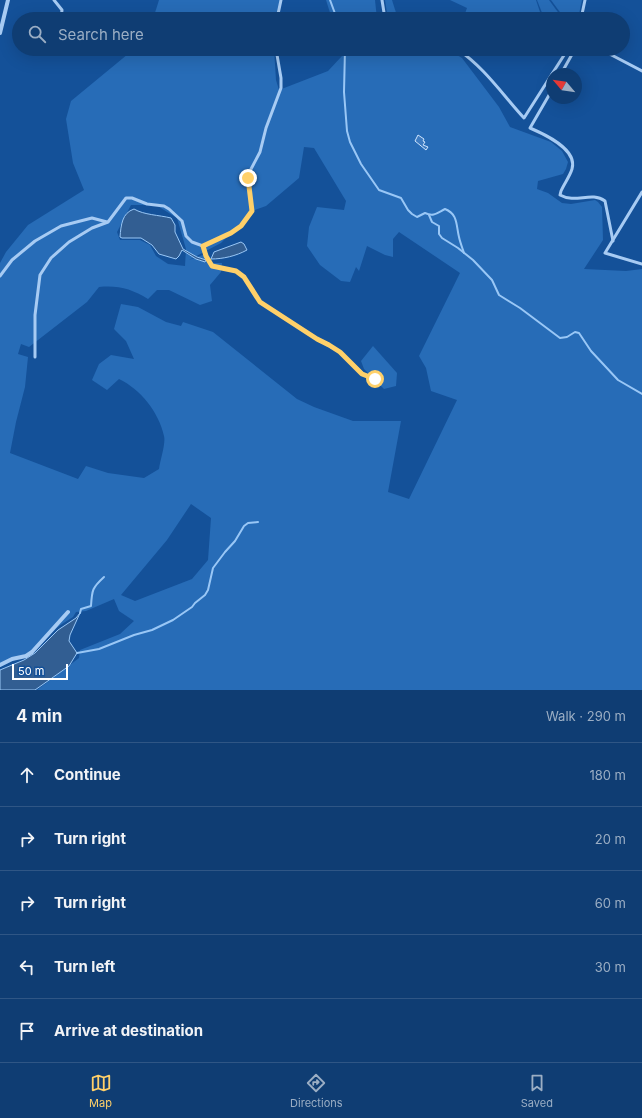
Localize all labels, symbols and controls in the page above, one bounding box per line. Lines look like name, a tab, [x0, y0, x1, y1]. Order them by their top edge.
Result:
search box	[12, 12, 630, 56]
icon: search	[26, 23, 48, 45]
text: Search here	[58, 25, 144, 44]
north arrow	[546, 68, 582, 104]
route end	[239, 169, 257, 187]
route start	[366, 370, 384, 388]
scale bar	[12, 662, 68, 681]
text: 50 m	[18, 664, 44, 678]
text: 4 min	[16, 706, 62, 726]
text: Walk · 290 m	[546, 708, 626, 724]
icon: ahead	[16, 764, 38, 786]
text: Continue	[54, 765, 121, 784]
text: 180 m	[589, 767, 626, 783]
icon: right	[16, 828, 38, 850]
text: Turn right	[54, 829, 126, 848]
text: 20 m	[595, 831, 626, 847]
icon: right	[16, 892, 38, 914]
text: Turn right	[54, 893, 126, 912]
text: 60 m	[595, 895, 626, 911]
icon: left	[16, 956, 38, 978]
text: Turn left	[54, 957, 115, 976]
text: 30 m	[595, 959, 626, 975]
icon: arrive	[16, 1020, 38, 1042]
text: Arrive at destination	[54, 1021, 203, 1040]
tab: Map	[89, 1072, 112, 1110]
tab: Directions	[290, 1072, 343, 1110]
tab: Saved	[521, 1072, 553, 1110]

